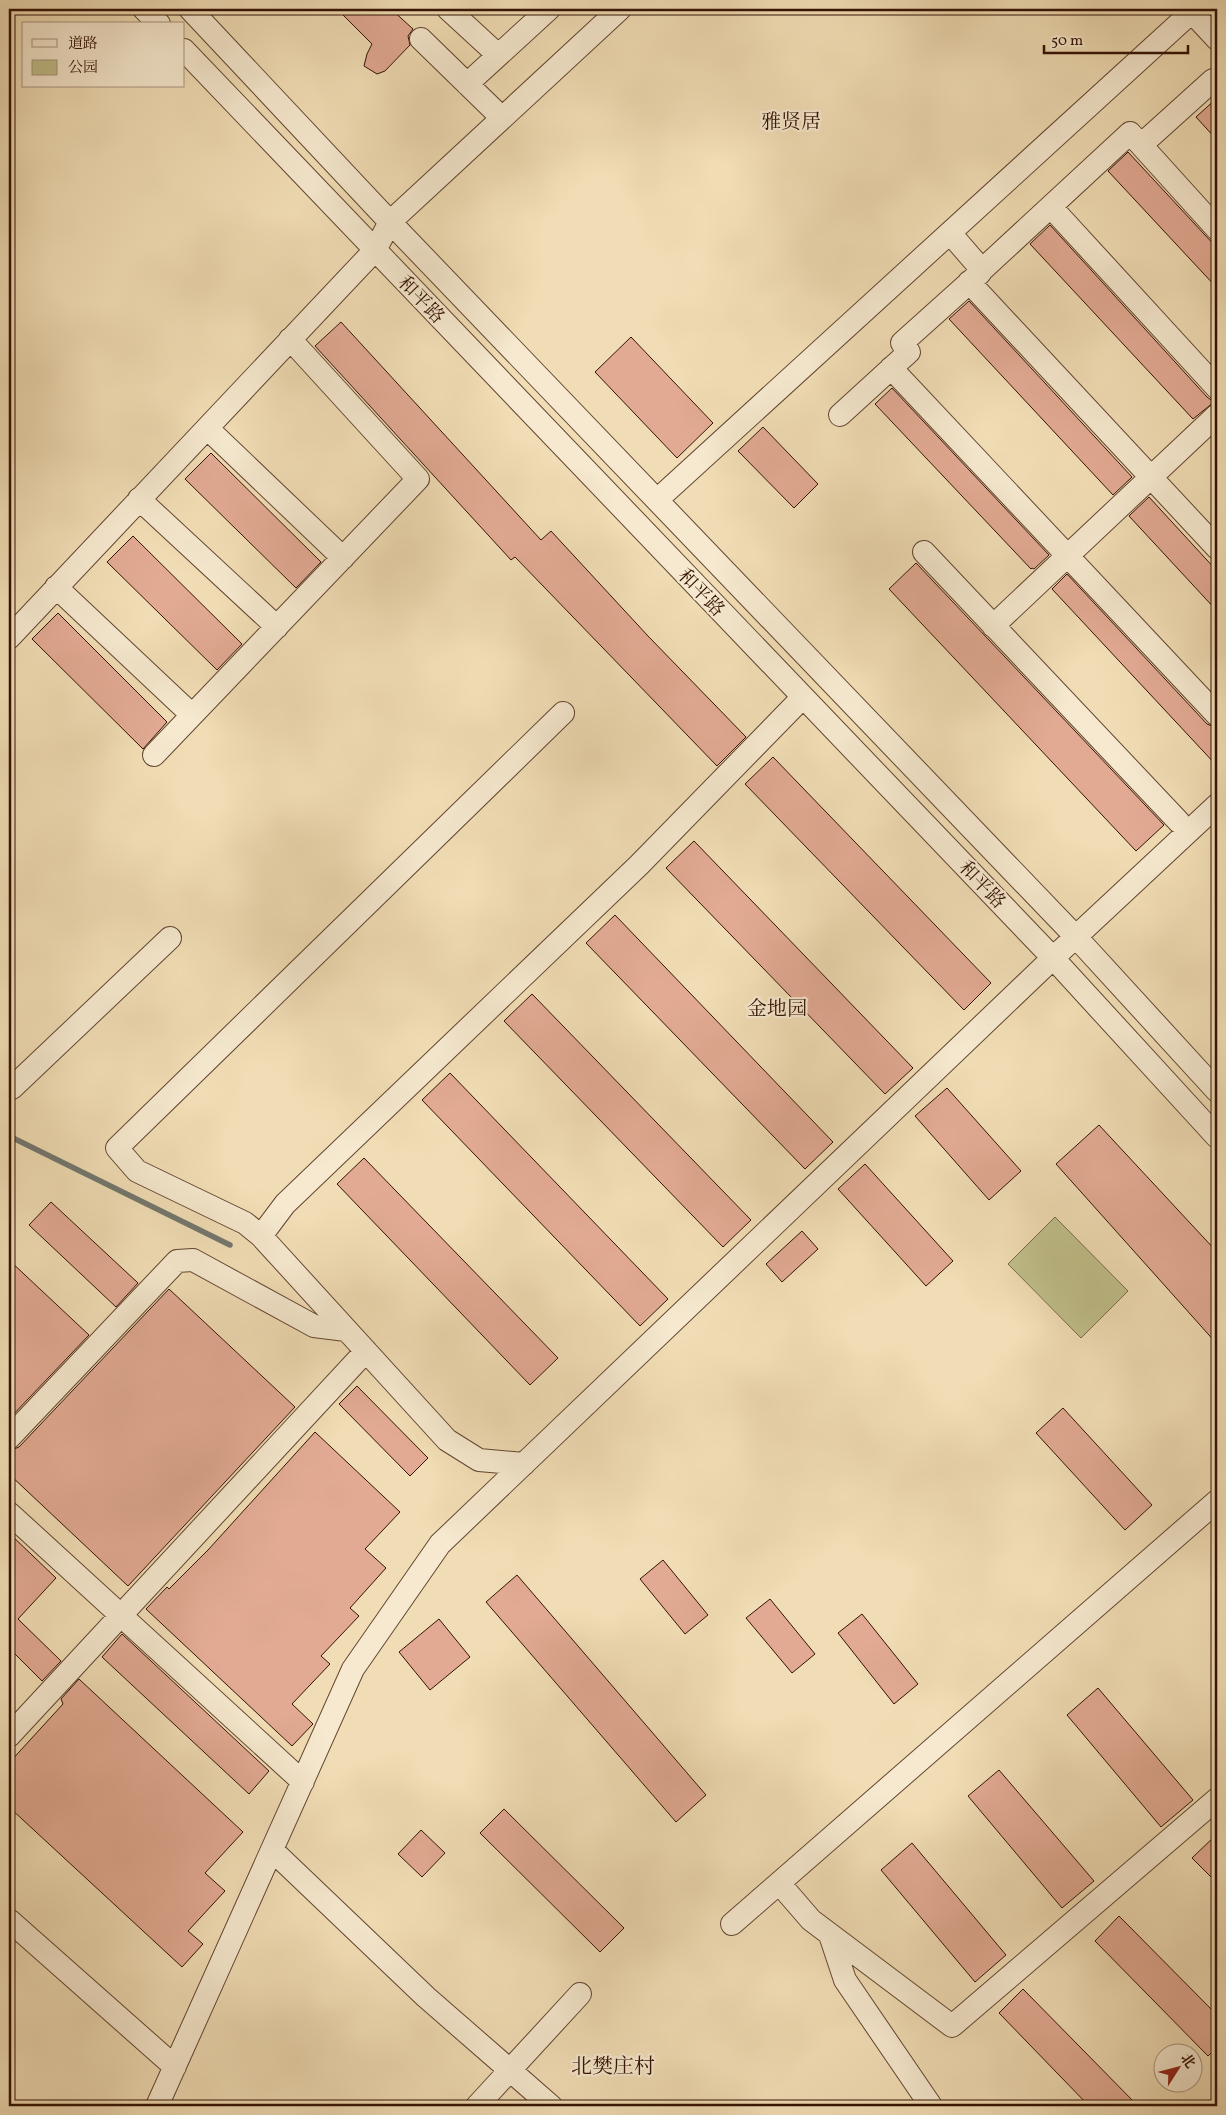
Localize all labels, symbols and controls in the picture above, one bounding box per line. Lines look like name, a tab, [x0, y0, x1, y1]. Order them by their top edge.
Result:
legend	[22, 22, 185, 88]
scale bar	[1044, 22, 1187, 54]
text: 50 m	[1051, 31, 1083, 52]
text: 道路	[68, 34, 98, 55]
text: 公园	[68, 58, 98, 79]
district label: 雅贤居	[761, 109, 821, 137]
street label: 和平路	[391, 271, 450, 330]
street label: 和平路	[671, 564, 730, 623]
street label: 和平路	[952, 856, 1011, 915]
district label: 金地园	[747, 996, 807, 1024]
north arrow	[1154, 2042, 1204, 2092]
text: 北	[1176, 2050, 1199, 2072]
district label: 北樊庄村	[571, 2053, 655, 2082]

